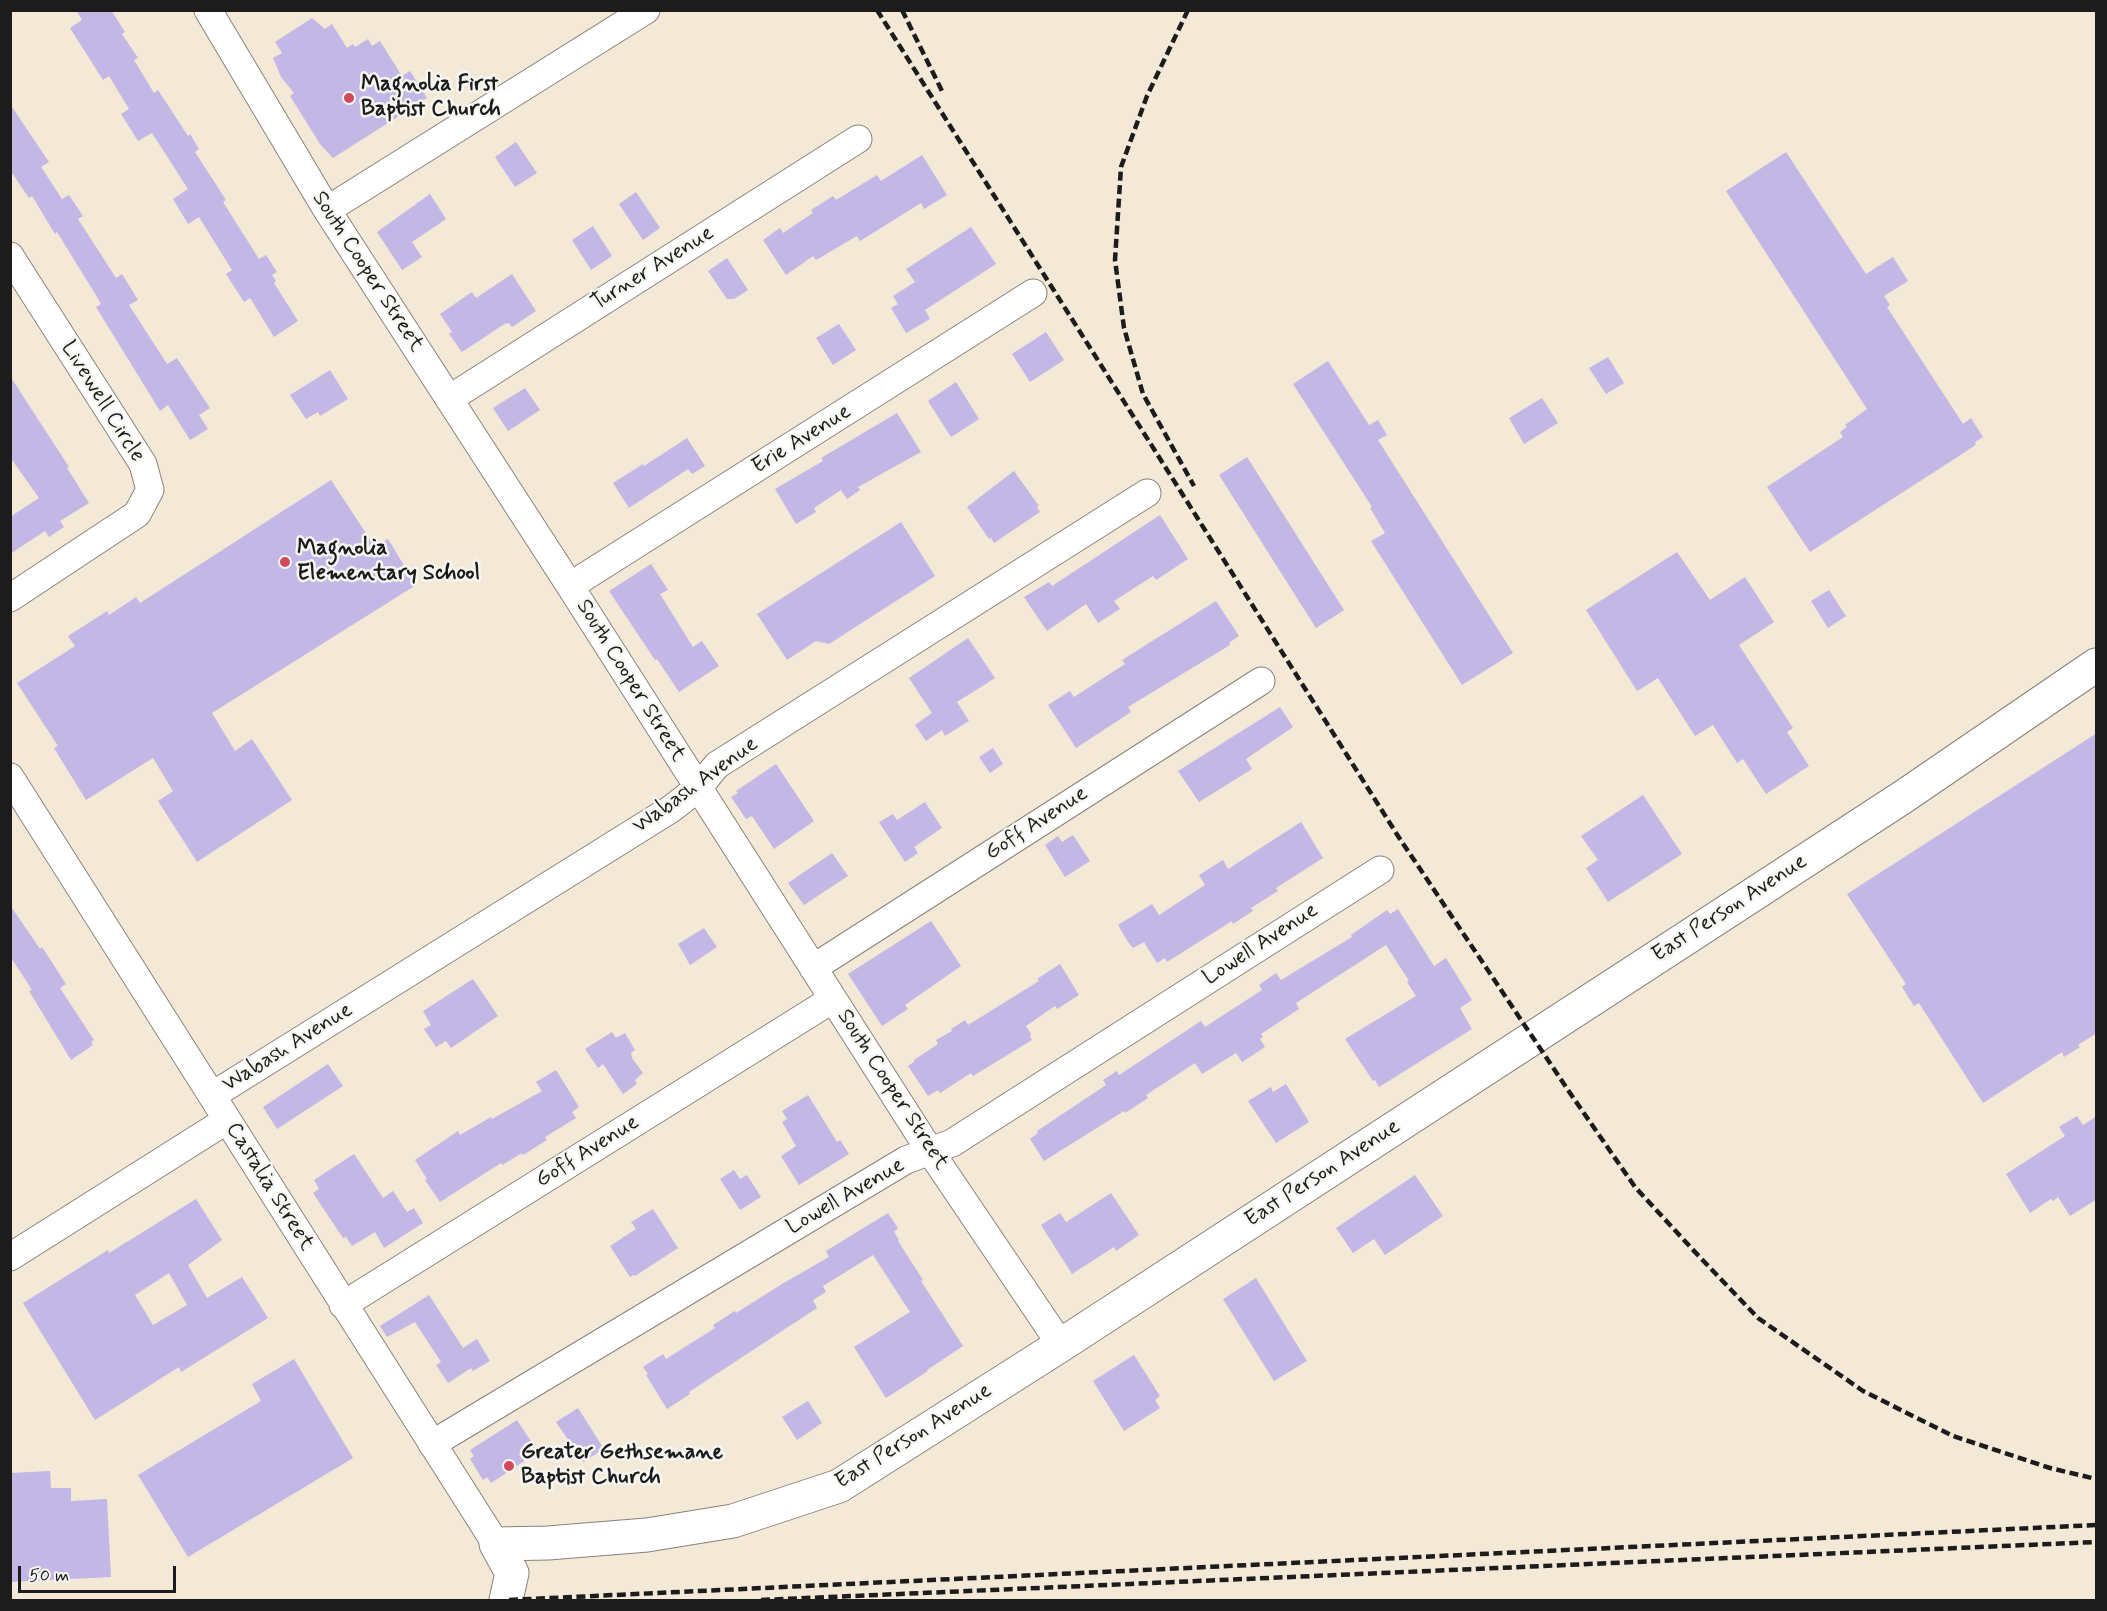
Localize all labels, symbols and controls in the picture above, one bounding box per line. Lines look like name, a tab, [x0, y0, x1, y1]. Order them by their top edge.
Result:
place label: Magnolia First Baptist Church	[361, 72, 501, 124]
marker: Magnolia First Baptist Church	[342, 91, 356, 105]
street label: South Cooper Street	[305, 187, 429, 357]
street label: Turner Avenue	[587, 221, 719, 317]
street label: Livewell Circle	[54, 336, 150, 468]
street label: Erie Avenue	[748, 399, 856, 481]
place label: Magnolia Elementary School	[297, 536, 480, 588]
marker: Magnolia Elementary School	[278, 555, 292, 569]
street label: South Cooper Street	[569, 595, 691, 767]
street label: Wabash Avenue	[628, 732, 764, 840]
street label: Goff Avenue	[981, 781, 1093, 867]
street label: East Person Avenue	[1648, 849, 1812, 969]
street label: Lowell Avenue	[1198, 898, 1324, 992]
street label: Wabash Avenue	[218, 998, 358, 1098]
street label: South Cooper Street	[830, 1005, 954, 1175]
street label: Goff Avenue	[531, 1110, 645, 1194]
street label: East Person Avenue	[1241, 1114, 1405, 1234]
street label: Castalia Street	[219, 1118, 319, 1256]
street label: Lowell Avenue	[782, 1153, 910, 1241]
street label: East Person Avenue	[831, 1378, 997, 1496]
place label: Greater Gethsemane Baptist Church	[521, 1440, 723, 1492]
marker: Greater Gethsemane Baptist Church	[502, 1459, 516, 1473]
scale bar	[21, 1554, 178, 1592]
text: 50 m	[29, 1564, 69, 1588]

